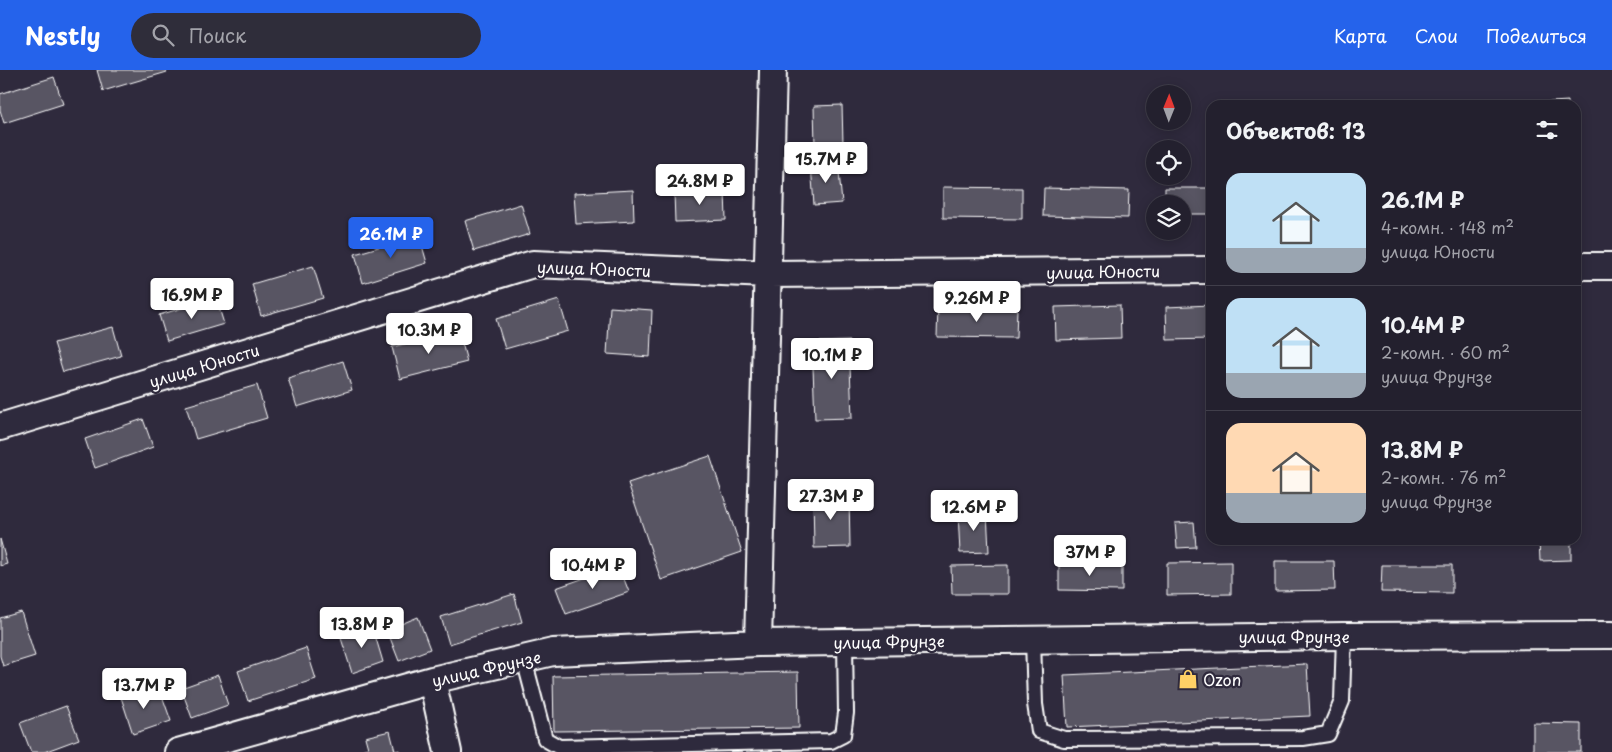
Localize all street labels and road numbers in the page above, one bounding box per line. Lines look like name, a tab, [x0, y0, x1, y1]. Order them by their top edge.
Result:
street label: улица Юности	[537, 254, 651, 282]
street label: улица Юности	[1046, 258, 1160, 284]
street label: улица Юности	[146, 337, 262, 393]
street label: улица Фрунзе	[1238, 624, 1350, 648]
street label: улица Фрунзе	[833, 628, 945, 654]
street label: улица Фрунзе	[429, 644, 543, 692]

